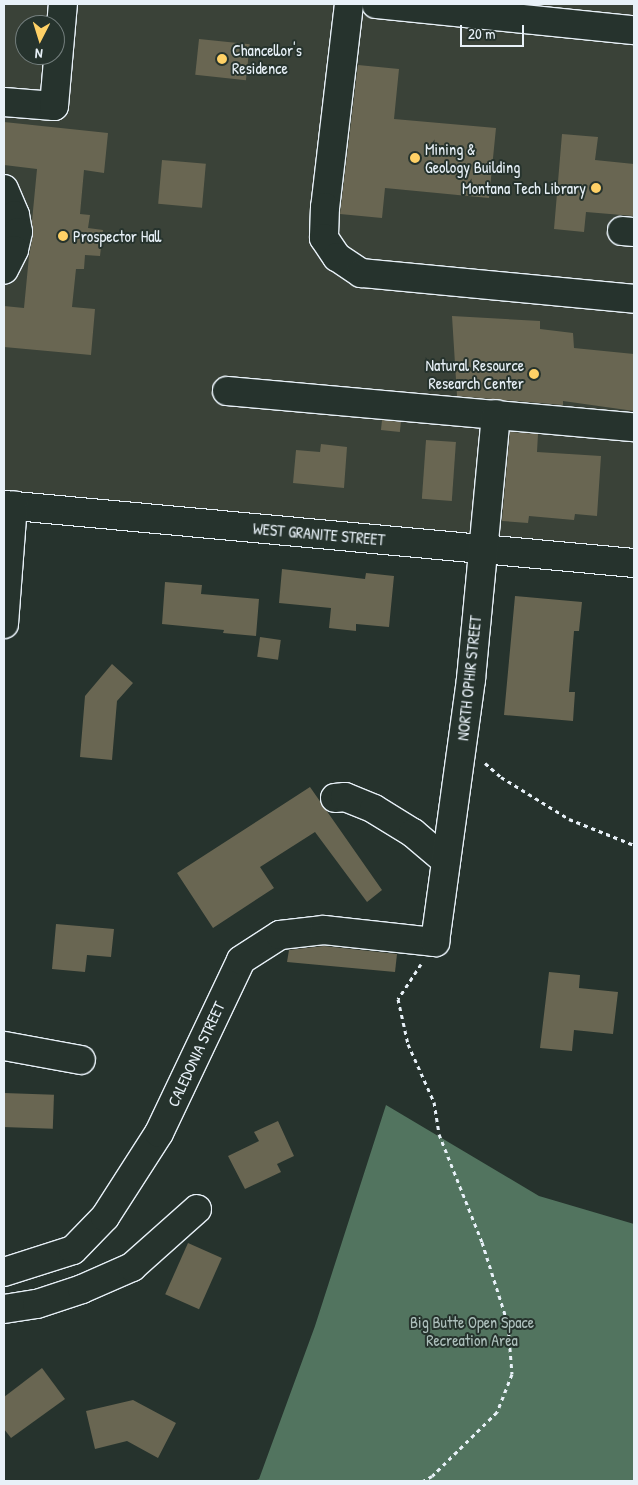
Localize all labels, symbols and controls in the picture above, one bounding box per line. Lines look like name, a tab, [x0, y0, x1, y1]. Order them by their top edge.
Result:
north arrow	[15, 15, 65, 65]
scale bar	[463, 15, 527, 47]
text: 20 m	[468, 23, 495, 44]
place label: Chancellor's Residence	[232, 40, 302, 78]
text: N	[34, 45, 43, 64]
marker: Chancellor's Residence	[216, 53, 228, 65]
place label: Mining & Geology Building	[425, 139, 520, 177]
marker: Mining & Geology Building	[409, 152, 421, 164]
place label: Montana Tech Library	[462, 178, 586, 198]
marker: Montana Tech Library	[590, 182, 602, 194]
place label: Prospector Hall	[73, 226, 161, 246]
marker: Prospector Hall	[57, 230, 69, 242]
place label: Natural Resource Research Center	[426, 355, 524, 393]
marker: Natural Resource Research Center	[528, 368, 540, 380]
street label: WEST GRANITE STREET	[252, 519, 386, 549]
street label: NORTH OPHIR STREET	[453, 614, 485, 742]
street label: CALEDONIA STREET	[163, 998, 229, 1110]
park label: Big Butte Open Space Recreation Area	[410, 1312, 534, 1350]

